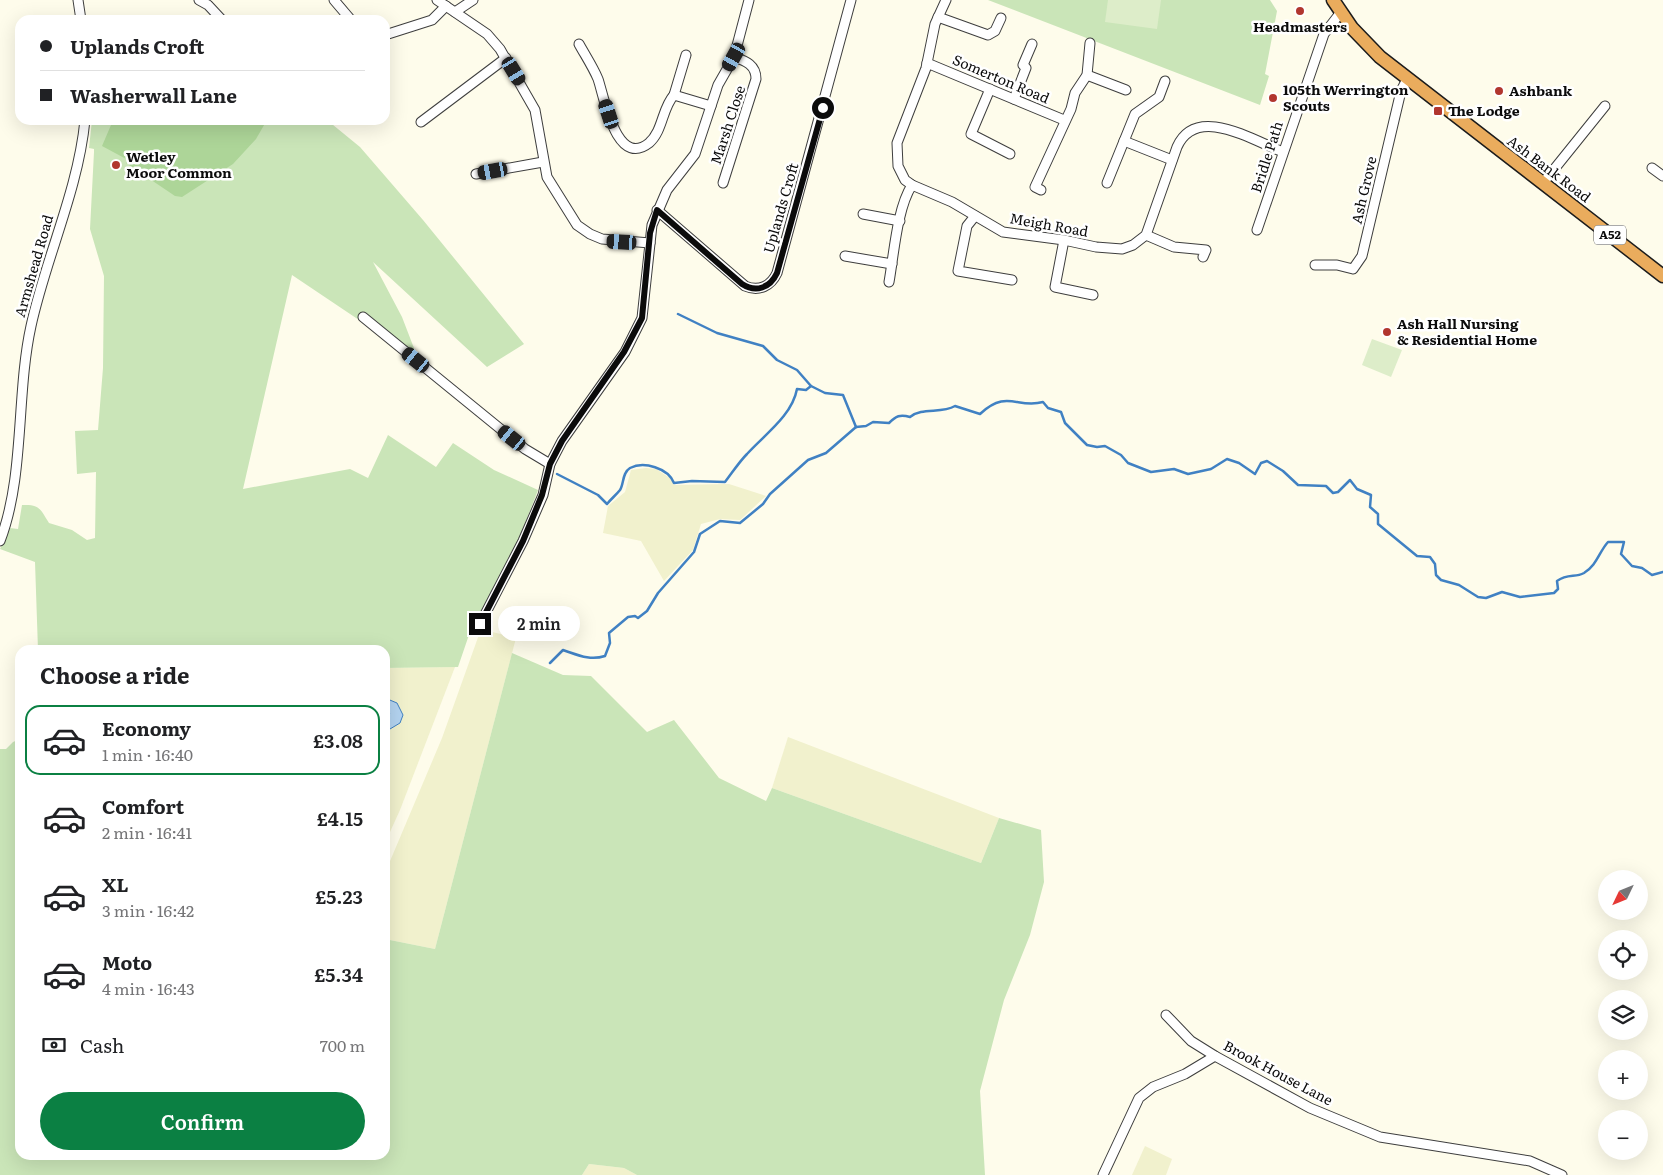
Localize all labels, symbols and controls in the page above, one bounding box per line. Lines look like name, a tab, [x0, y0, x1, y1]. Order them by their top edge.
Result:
marker: Headmasters	[1294, 5, 1306, 17]
place label: Headmasters	[1253, 16, 1347, 36]
text: Uplands Croft	[70, 32, 204, 60]
car	[720, 40, 747, 74]
street label: Somerton Road	[950, 49, 1053, 108]
car	[499, 54, 528, 88]
place label: 105th Werrington Scouts	[1283, 79, 1409, 115]
place label: Ashbank	[1509, 80, 1573, 100]
text: Washerwall Lane	[70, 81, 237, 109]
street label: Marsh Close	[705, 83, 749, 167]
marker: Ashbank	[1493, 85, 1505, 97]
marker: 105th Werrington Scouts	[1267, 92, 1279, 104]
car	[597, 97, 620, 131]
route start	[812, 97, 834, 119]
place label: The Lodge	[1448, 100, 1520, 120]
marker: The Lodge	[1432, 105, 1444, 117]
street label: Bridle Path	[1245, 118, 1287, 195]
street label: Ash Bank Road	[1504, 130, 1596, 207]
place label: Wetley Moor Common	[126, 146, 232, 182]
street label: Ash Grove	[1346, 154, 1381, 226]
marker: Wetley Moor Common	[110, 159, 122, 171]
street label: Uplands Croft	[758, 160, 803, 255]
car	[476, 161, 509, 181]
street label: Meigh Road	[1008, 207, 1090, 241]
street label: Armshead Road	[9, 212, 57, 319]
road number: A52	[1594, 226, 1626, 244]
car	[606, 234, 637, 250]
place label: Ash Hall Nursing & Residential Home	[1397, 313, 1537, 349]
marker: Ash Hall Nursing & Residential Home	[1381, 326, 1393, 338]
car	[399, 345, 432, 375]
car	[495, 423, 528, 453]
callout: 2 min	[498, 606, 580, 642]
text: 2 min	[517, 611, 561, 635]
route end	[469, 613, 491, 635]
text: Choose a ride	[40, 658, 189, 691]
text: Economy	[102, 714, 191, 742]
icon: car	[42, 718, 87, 763]
text: £3.08	[313, 726, 363, 754]
text: 1 min · 16:40	[102, 742, 193, 766]
text: Comfort	[102, 792, 184, 820]
icon: car	[42, 796, 87, 841]
text: £4.15	[317, 804, 363, 832]
text: 2 min · 16:41	[102, 820, 192, 844]
text: XL	[102, 870, 129, 898]
north arrow	[1598, 870, 1648, 920]
map controls	[1598, 870, 1648, 1160]
icon: car	[42, 874, 87, 919]
text: £5.23	[315, 882, 363, 910]
text: 3 min · 16:42	[102, 898, 194, 922]
button: locate	[1598, 930, 1648, 980]
text: Moto	[102, 948, 152, 976]
icon: car	[42, 952, 87, 997]
text: £5.34	[314, 960, 363, 988]
text: 4 min · 16:43	[102, 976, 195, 1000]
button: layers	[1598, 990, 1648, 1040]
icon: cash	[40, 1031, 68, 1059]
text: Cash	[80, 1031, 124, 1059]
text: 700 m	[320, 1033, 365, 1057]
street label: Brook House Lane	[1220, 1035, 1337, 1109]
button: +	[1598, 1050, 1648, 1100]
button: Confirm	[40, 1092, 365, 1150]
button: −	[1598, 1110, 1648, 1160]

